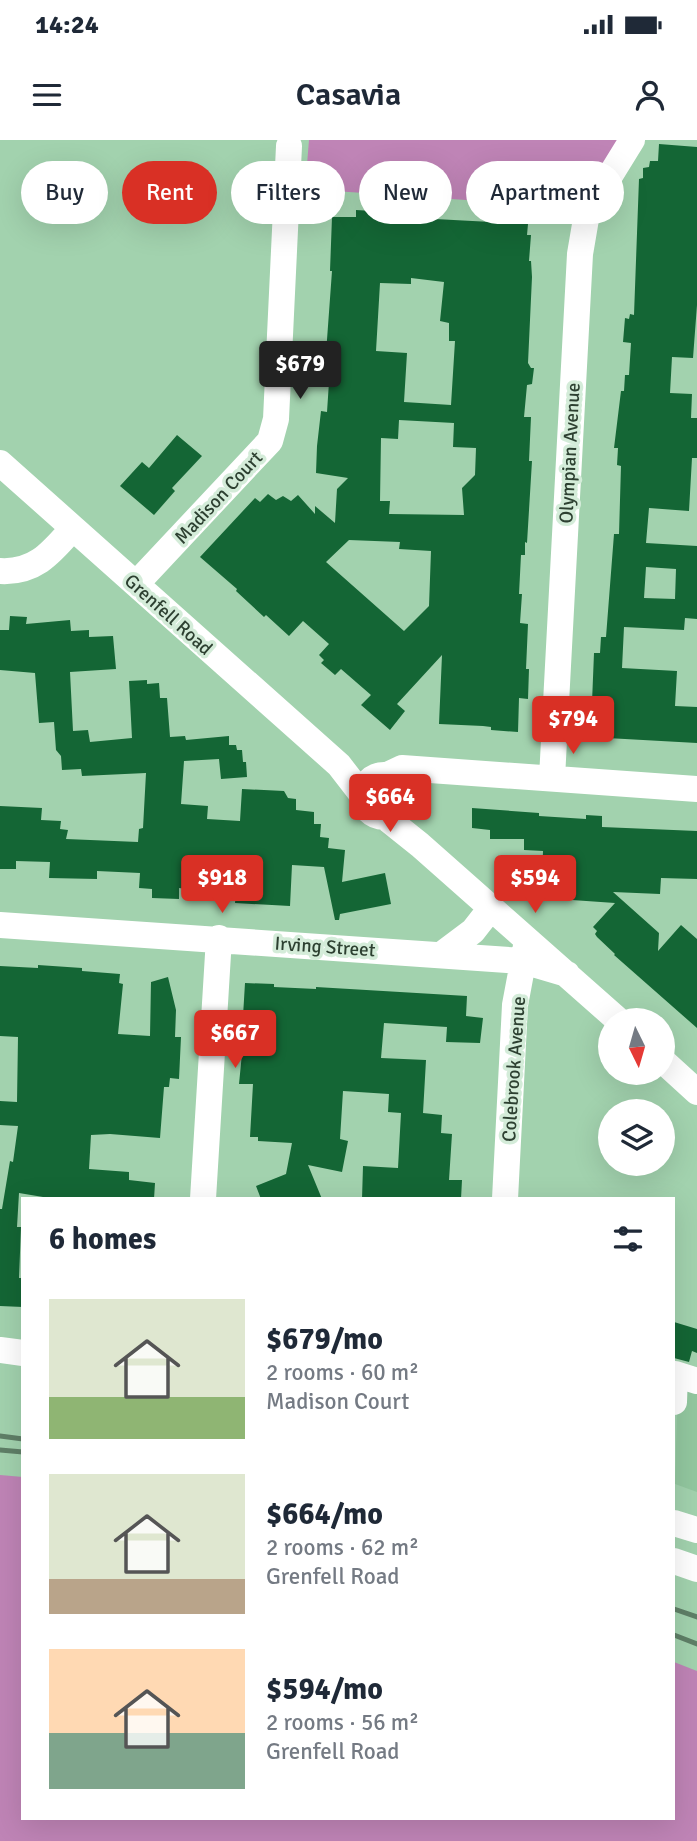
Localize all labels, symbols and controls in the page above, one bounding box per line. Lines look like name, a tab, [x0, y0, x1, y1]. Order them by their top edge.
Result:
text: 14:24	[35, 9, 99, 41]
text: Casavia	[296, 75, 401, 114]
icon: menu	[28, 76, 66, 114]
icon: person	[631, 76, 669, 114]
chip: Buy	[21, 161, 108, 224]
chip: Rent	[122, 161, 217, 224]
chip: Filters	[231, 161, 345, 224]
chip: New	[359, 161, 452, 224]
chip: Apartment	[466, 161, 624, 224]
pin: $679	[259, 342, 341, 401]
text: $679	[275, 349, 325, 378]
street label: Olympian Avenue	[554, 382, 586, 524]
street label: Madison Court	[170, 446, 268, 549]
street label: Grenfell Road	[119, 569, 217, 661]
pin: $794	[532, 696, 614, 756]
text: $794	[548, 704, 598, 733]
pin: $664	[349, 774, 431, 834]
text: $664	[365, 782, 415, 811]
pin: $918	[181, 856, 263, 915]
pin: $594	[494, 856, 576, 915]
text: $918	[197, 863, 247, 892]
text: $594	[510, 863, 560, 892]
street label: Irving Street	[274, 932, 376, 963]
street label: Colebrook Avenue	[497, 996, 531, 1143]
north arrow	[598, 1008, 676, 1085]
map controls	[598, 1008, 675, 1176]
pin: $667	[194, 1010, 276, 1070]
text: $667	[210, 1018, 260, 1047]
button: layers	[598, 1099, 675, 1176]
icon: filters	[609, 1220, 647, 1258]
text: 6 homes	[49, 1221, 156, 1258]
text: $679/mo	[266, 1321, 383, 1358]
icon: home	[105, 1327, 189, 1411]
text: 2 rooms · 60 m²	[266, 1358, 419, 1387]
text: Madison Court	[266, 1387, 409, 1416]
text: $664/mo	[266, 1496, 383, 1533]
icon: home	[105, 1502, 189, 1586]
text: 2 rooms · 62 m²	[266, 1533, 419, 1562]
text: Grenfell Road	[266, 1562, 399, 1591]
text: $594/mo	[266, 1671, 383, 1708]
icon: home	[105, 1677, 189, 1761]
text: 2 rooms · 56 m²	[266, 1708, 419, 1737]
text: Grenfell Road	[266, 1737, 399, 1766]

